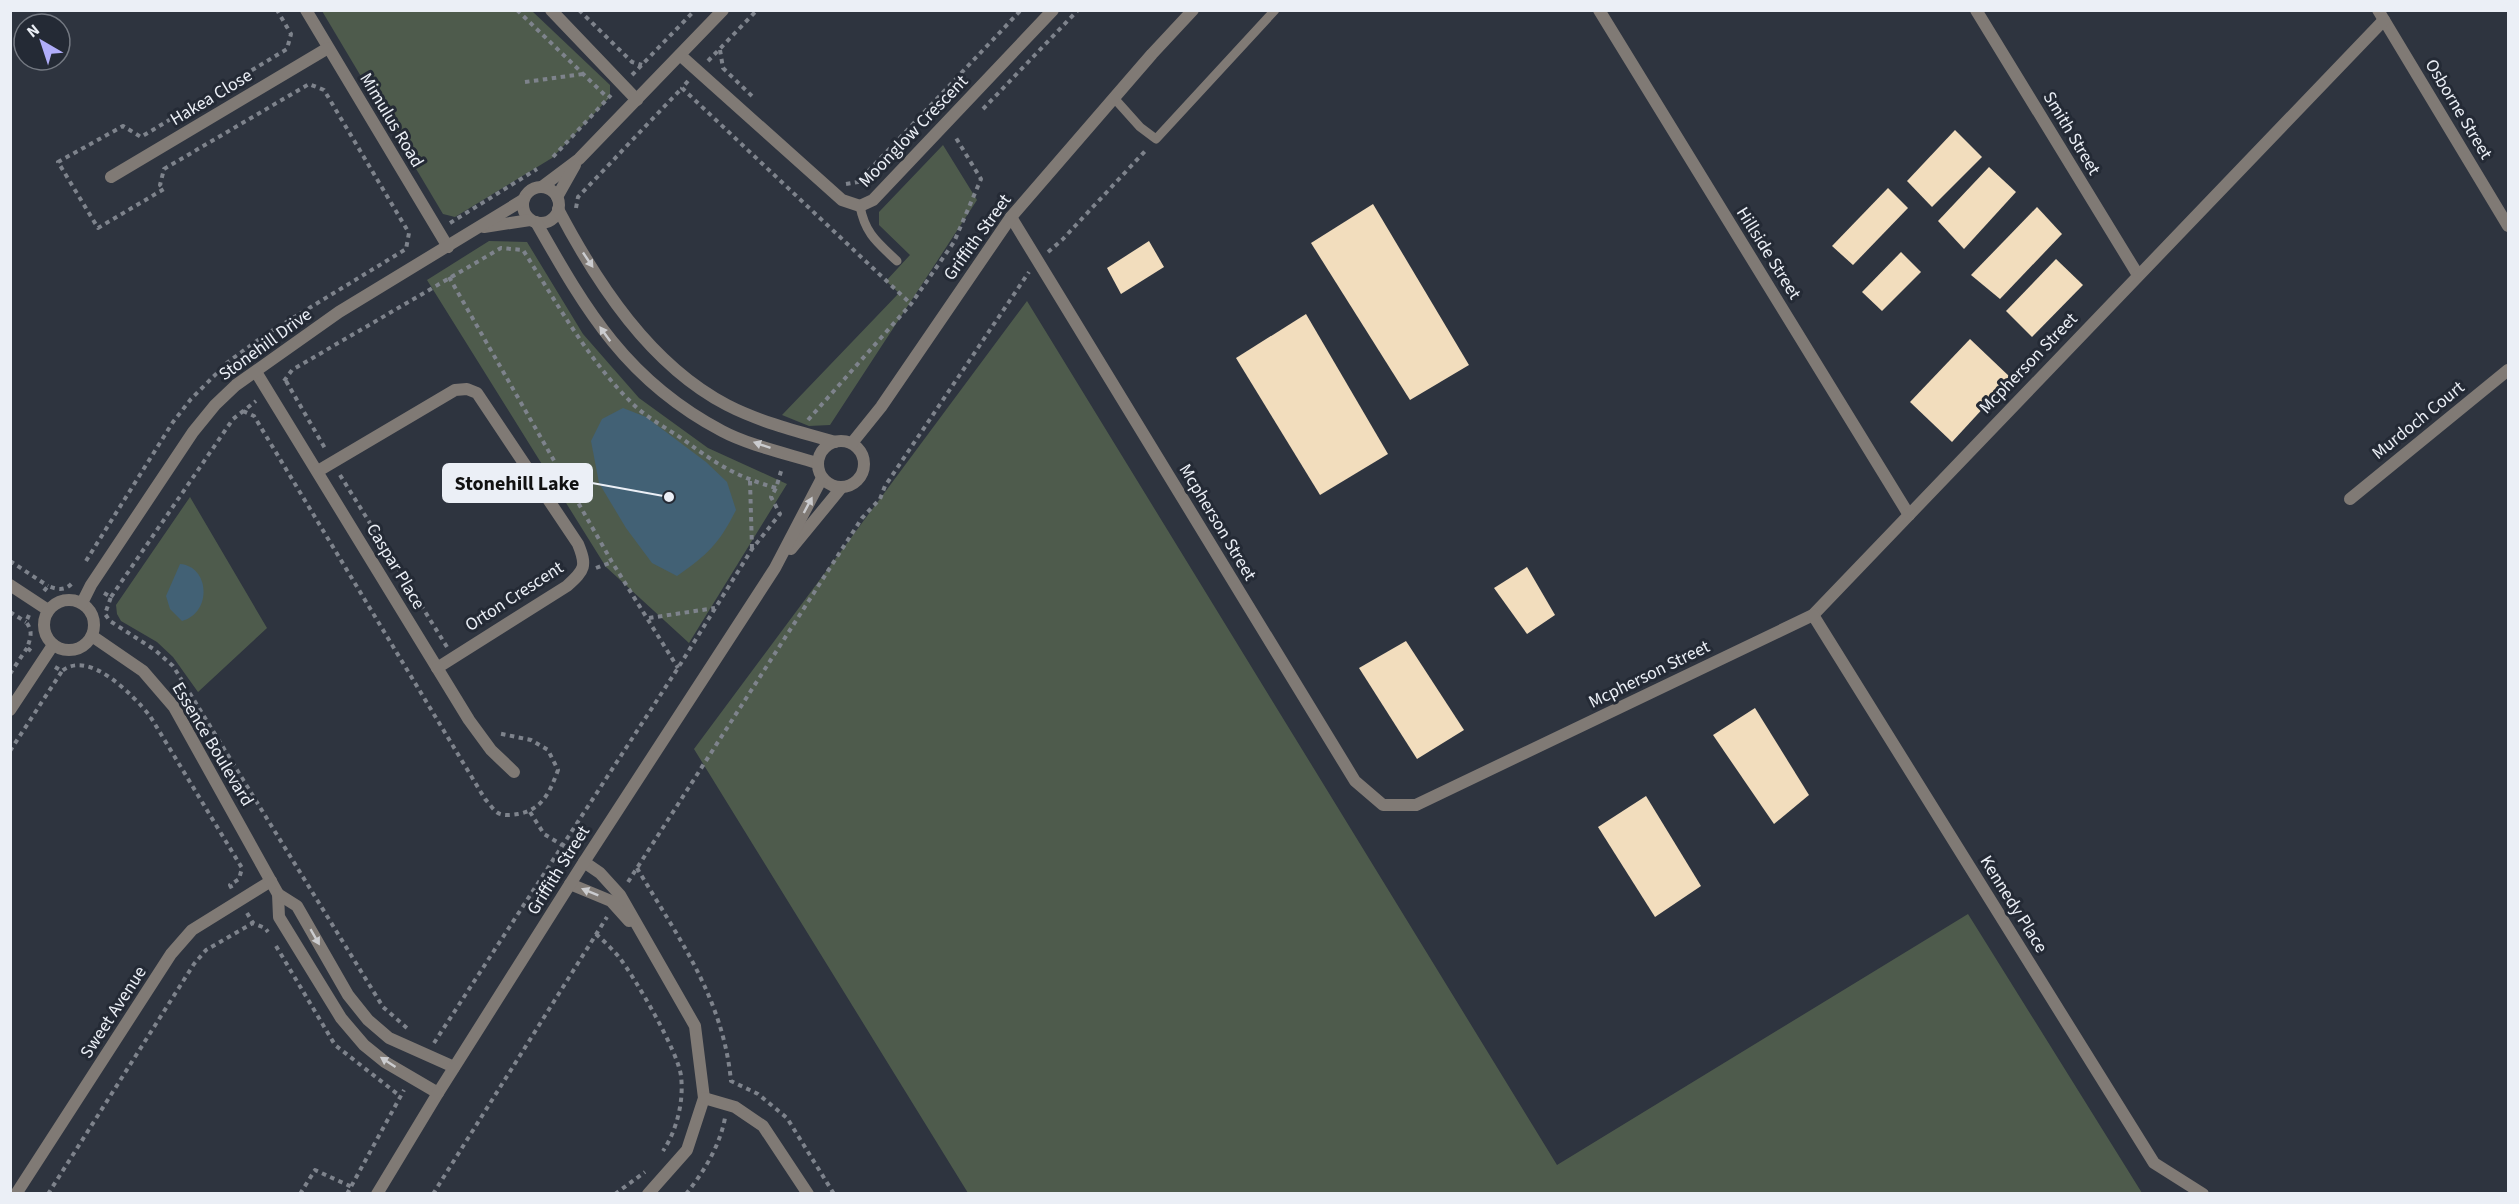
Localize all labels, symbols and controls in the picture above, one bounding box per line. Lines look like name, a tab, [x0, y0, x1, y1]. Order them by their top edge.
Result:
north arrow	[12, 12, 72, 72]
text: N	[22, 19, 44, 43]
street label: Osborne Street	[2419, 54, 2498, 164]
street label: Hakea Close	[165, 63, 257, 132]
street label: Mimulus Road	[353, 68, 430, 172]
street label: Moonglow Crescent	[853, 69, 974, 193]
street label: Smith Street	[2037, 87, 2106, 180]
street label: Griffith Street	[938, 189, 1017, 286]
street label: Hillside Street	[1730, 202, 1807, 304]
one-way arrow	[582, 252, 593, 268]
street label: Stonehill Drive	[214, 302, 317, 387]
street label: Mcpherson Street	[1974, 307, 2083, 420]
one-way arrow	[599, 327, 611, 343]
street label: Murdoch Court	[2367, 375, 2470, 465]
one-way arrow	[753, 440, 771, 449]
street label: Mcpherson Street	[1173, 459, 1262, 585]
callout: Stonehill Lake	[443, 464, 592, 502]
text: Stonehill Lake	[455, 470, 579, 498]
one-way arrow	[803, 496, 813, 513]
street label: Caspar Place	[360, 519, 431, 614]
street label: Orton Crescent	[460, 555, 568, 638]
street label: Mcpherson Street	[1584, 634, 1714, 715]
street label: Essence Boulevard	[166, 678, 259, 811]
street label: Griffith Street	[521, 821, 596, 920]
street label: Kennedy Place	[1974, 851, 2053, 958]
one-way arrow	[580, 887, 598, 897]
one-way arrow	[310, 929, 320, 946]
street label: Sweet Avenue	[74, 961, 153, 1063]
one-way arrow	[379, 1057, 396, 1068]

